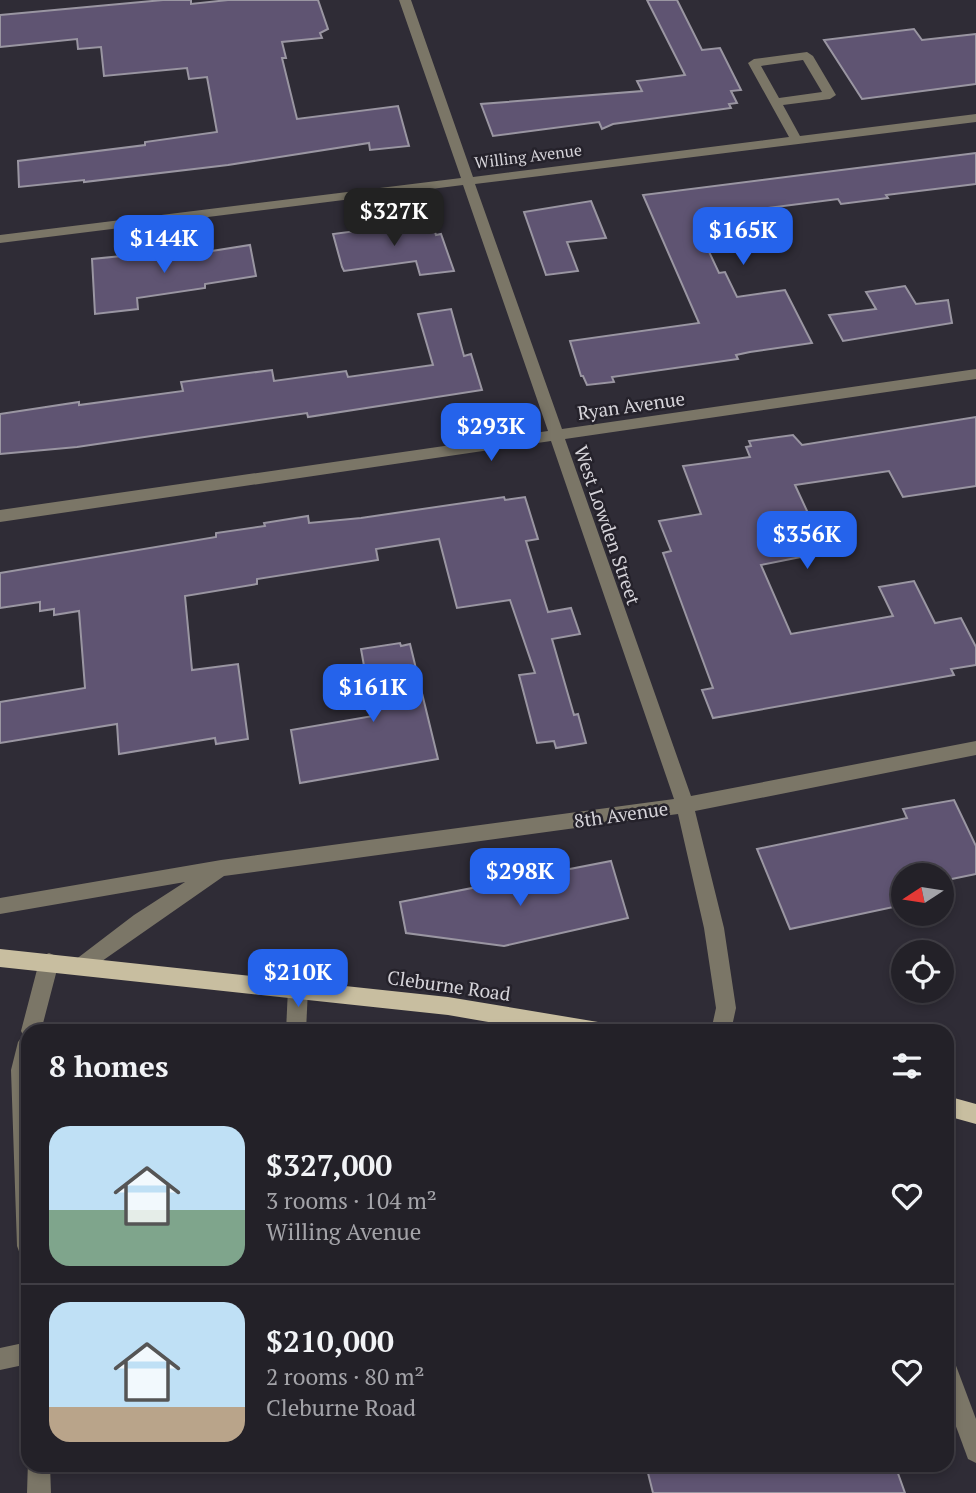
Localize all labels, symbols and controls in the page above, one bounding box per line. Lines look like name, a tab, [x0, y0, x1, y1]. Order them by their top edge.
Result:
street label: Willing Avenue	[473, 138, 583, 174]
pin: $327K	[345, 188, 443, 248]
text: $327K	[360, 195, 428, 226]
pin: $165K	[694, 208, 792, 267]
text: $165K	[709, 214, 777, 245]
pin: $144K	[115, 216, 213, 275]
text: $144K	[130, 222, 198, 253]
street label: Ryan Avenue	[576, 385, 686, 425]
pin: $293K	[442, 404, 540, 463]
text: $293K	[457, 410, 525, 441]
street label: West Lowden Street	[569, 442, 647, 608]
pin: $356K	[758, 512, 856, 571]
text: $356K	[773, 518, 841, 549]
pin: $161K	[324, 664, 422, 724]
text: $161K	[339, 671, 407, 702]
street label: 8th Avenue	[572, 795, 670, 833]
pin: $298K	[471, 848, 569, 908]
text: $298K	[486, 855, 554, 886]
north arrow	[891, 863, 954, 926]
map controls	[891, 863, 954, 1003]
button: locate	[891, 940, 954, 1003]
pin: $210K	[249, 950, 347, 1009]
text: $210K	[264, 956, 332, 987]
street label: Cleburne Road	[386, 964, 513, 1006]
text: 8 homes	[49, 1046, 168, 1086]
icon: filters	[888, 1047, 926, 1085]
text: $327,000	[266, 1145, 392, 1185]
icon: home	[105, 1154, 189, 1238]
icon: heart	[888, 1177, 926, 1215]
text: 3 rooms · 104 m²	[266, 1185, 437, 1216]
text: Willing Avenue	[266, 1216, 421, 1247]
text: $210,000	[266, 1321, 394, 1361]
icon: home	[105, 1330, 189, 1414]
icon: heart	[888, 1353, 926, 1391]
text: 2 rooms · 80 m²	[266, 1361, 425, 1392]
text: Cleburne Road	[266, 1392, 416, 1423]

